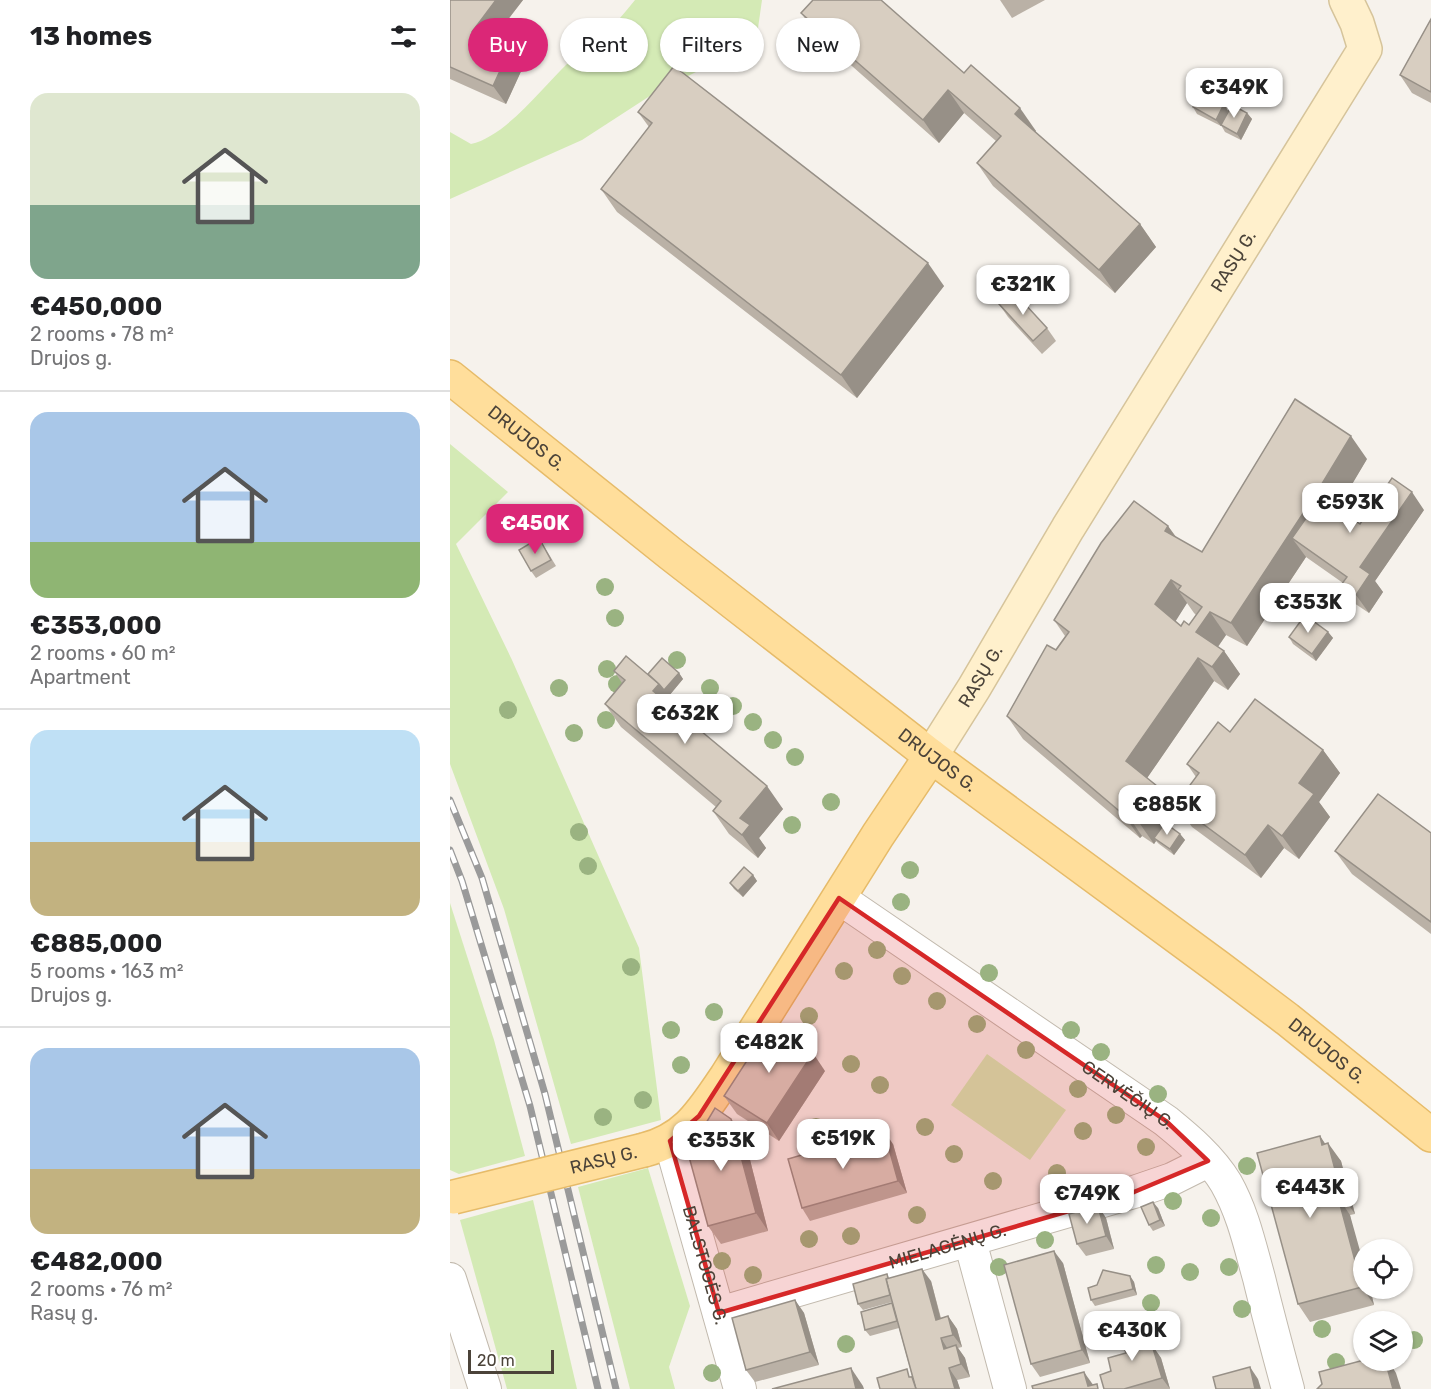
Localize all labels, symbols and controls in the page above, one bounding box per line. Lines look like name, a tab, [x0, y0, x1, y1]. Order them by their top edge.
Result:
chip: Buy	[468, 18, 548, 72]
chip: Rent	[560, 18, 648, 72]
chip: Filters	[660, 18, 764, 72]
chip: New	[776, 18, 860, 72]
icon: filters	[387, 20, 420, 53]
text: 13 homes	[30, 21, 152, 52]
pin: €349K	[1192, 68, 1276, 119]
text: €349K	[1200, 75, 1268, 99]
icon: home	[171, 132, 279, 240]
street label: RASŲ G.	[1206, 226, 1261, 296]
pin: €321K	[981, 265, 1065, 316]
text: €321K	[990, 272, 1056, 296]
text: €450,000	[30, 291, 163, 322]
text: 2 rooms · 78 m²	[30, 322, 174, 346]
text: Drujos g.	[30, 346, 112, 370]
street label: DRUJOS G.	[483, 401, 570, 476]
icon: home	[171, 451, 279, 559]
pin: €593K	[1308, 483, 1392, 534]
text: €593K	[1316, 490, 1384, 514]
pin: €450K	[493, 504, 577, 555]
text: €450K	[500, 511, 570, 535]
pin: €353K	[1266, 583, 1350, 634]
text: €353K	[1274, 590, 1342, 614]
text: €353,000	[30, 610, 162, 641]
text: 2 rooms · 60 m²	[30, 641, 176, 665]
street label: RASŲ G.	[954, 641, 1008, 711]
text: Apartment	[30, 665, 131, 689]
pin: €632K	[643, 694, 727, 745]
text: €632K	[651, 701, 719, 725]
street label: DRUJOS G.	[894, 724, 981, 797]
icon: home	[171, 769, 279, 877]
pin: €885K	[1125, 785, 1209, 836]
text: €885K	[1133, 792, 1201, 816]
text: €885,000	[30, 928, 162, 959]
text: 5 rooms · 163 m²	[30, 959, 184, 983]
text: Drujos g.	[30, 983, 112, 1007]
street label: DRUJOS G.	[1284, 1013, 1370, 1089]
pin: €482K	[727, 1023, 811, 1074]
text: €482K	[734, 1030, 804, 1054]
street label: GERVĖČIŲ G.	[1077, 1056, 1179, 1135]
icon: home	[171, 1087, 279, 1195]
pin: €519K	[801, 1119, 885, 1170]
pin: €353K	[679, 1121, 763, 1172]
text: €519K	[811, 1126, 875, 1150]
text: €353K	[687, 1128, 755, 1152]
street label: RASŲ G.	[568, 1141, 639, 1179]
pin: €443K	[1268, 1168, 1352, 1219]
pin: €749K	[1045, 1174, 1129, 1225]
text: €443K	[1275, 1175, 1345, 1199]
text: €749K	[1054, 1181, 1120, 1205]
street label: BALSTOGĖS G.	[678, 1203, 732, 1327]
street label: MIELAGĖNŲ G.	[886, 1219, 1009, 1274]
map controls	[1353, 1239, 1413, 1371]
button: locate	[1353, 1239, 1413, 1299]
text: €482,000	[30, 1246, 163, 1277]
text: 2 rooms · 76 m²	[30, 1277, 173, 1301]
text: Rasų g.	[30, 1301, 98, 1325]
pin: €430K	[1090, 1311, 1174, 1362]
button: layers	[1353, 1311, 1413, 1371]
text: €430K	[1097, 1318, 1167, 1342]
scale bar	[468, 1347, 554, 1374]
text: 20 m	[477, 1351, 515, 1370]

